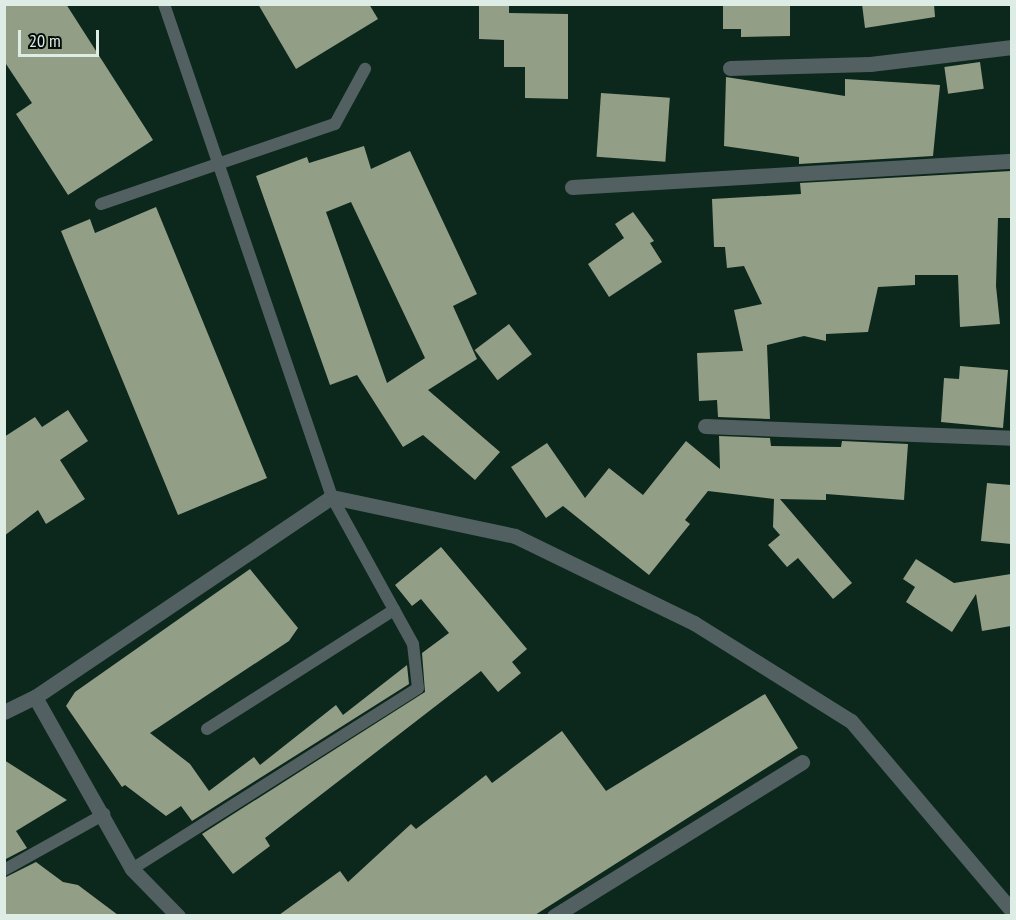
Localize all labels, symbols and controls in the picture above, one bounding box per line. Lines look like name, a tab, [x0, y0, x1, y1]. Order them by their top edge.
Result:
scale bar	[21, 18, 102, 56]
text: 20 m	[29, 29, 61, 52]

